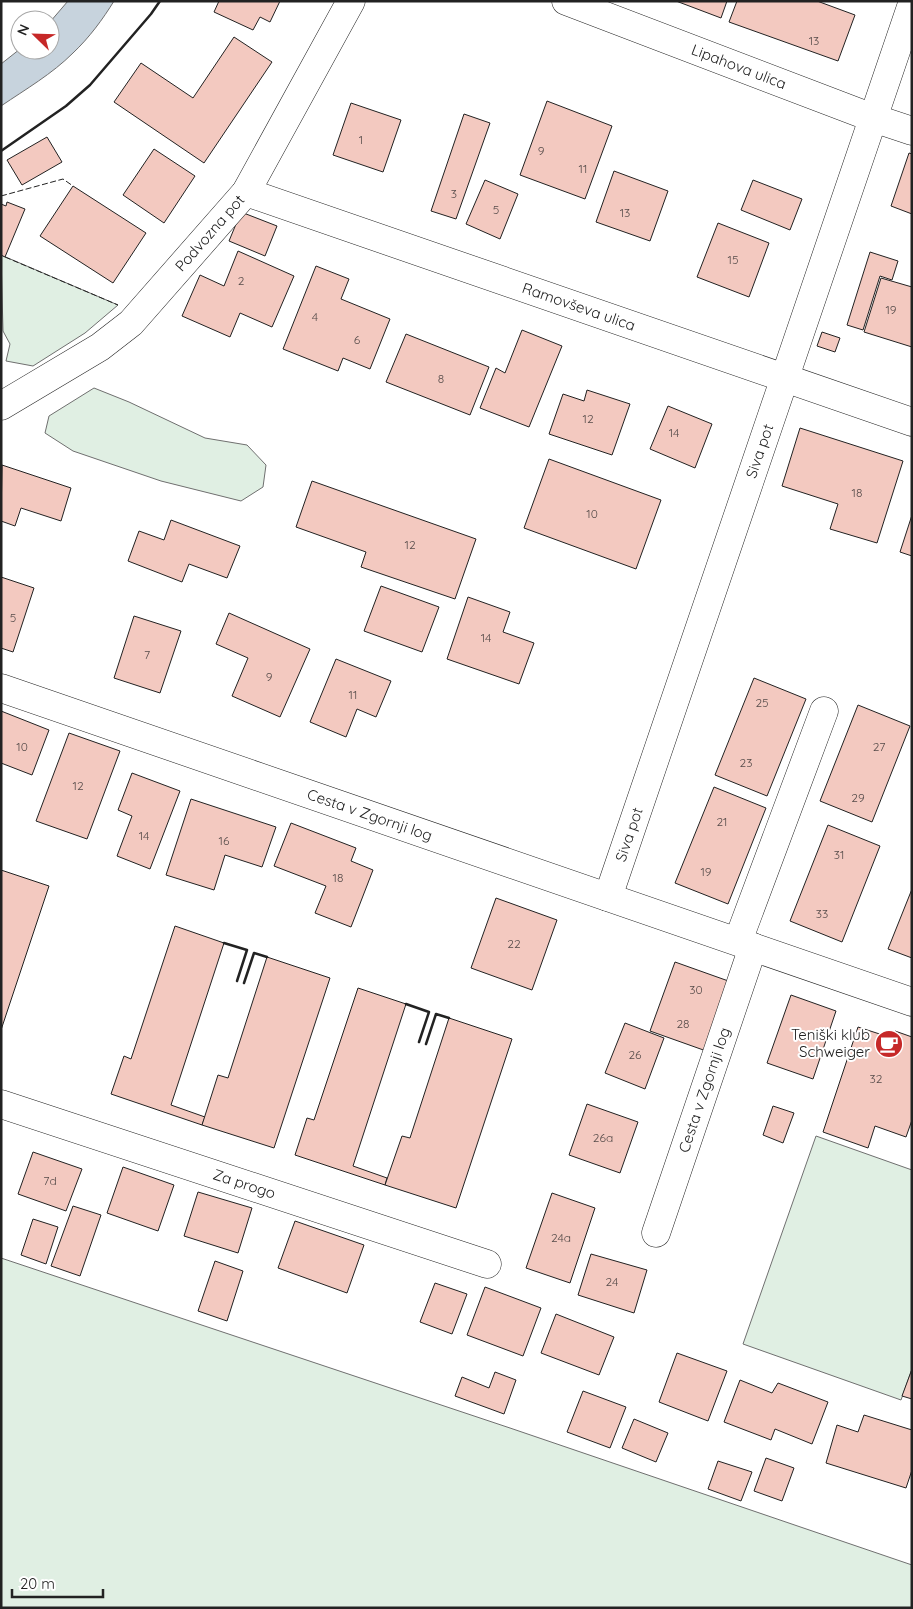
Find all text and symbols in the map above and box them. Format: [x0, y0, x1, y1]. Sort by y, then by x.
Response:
north arrow [10, 10, 60, 60]
text: N [13, 22, 33, 38]
house number: 13 [809, 33, 819, 48]
street label: Lipahova ulica [689, 40, 789, 93]
house number: 1 [359, 132, 363, 147]
house number: 9 [538, 143, 545, 158]
house number: 11 [579, 161, 587, 176]
house number: 3 [451, 186, 457, 201]
street label: Podvozna pot [171, 190, 248, 275]
house number: 5 [493, 202, 499, 217]
house number: 13 [620, 205, 630, 220]
house number: 15 [728, 252, 738, 267]
house number: 2 [238, 273, 245, 288]
street label: Ramovševa ulica [520, 278, 638, 335]
house number: 19 [885, 302, 897, 317]
house number: 4 [312, 309, 318, 324]
house number: 6 [354, 332, 361, 347]
house number: 8 [438, 371, 444, 386]
house number: 12 [582, 411, 594, 426]
street label: Siva pot [741, 421, 777, 481]
house number: 14 [669, 425, 679, 440]
house number: 18 [852, 485, 862, 500]
house number: 10 [586, 506, 598, 521]
house number: 12 [404, 537, 416, 552]
house number: 5 [10, 610, 16, 625]
house number: 14 [481, 630, 491, 645]
house number: 7 [144, 647, 150, 662]
house number: 9 [266, 669, 273, 684]
house number: 11 [349, 687, 357, 702]
house number: 25 [755, 695, 769, 710]
house number: 10 [16, 739, 28, 754]
house number: 27 [873, 739, 885, 754]
house number: 23 [740, 755, 752, 770]
house number: 12 [72, 778, 84, 793]
street label: Cesta v Zgornji log [305, 784, 435, 845]
house number: 29 [851, 790, 865, 805]
street label: Siva pot [611, 805, 647, 864]
house number: 21 [716, 814, 728, 829]
house number: 14 [139, 828, 149, 843]
house number: 16 [219, 833, 230, 848]
house number: 31 [834, 847, 844, 862]
house number: 19 [700, 864, 712, 879]
house number: 18 [333, 870, 343, 885]
house number: 33 [816, 906, 828, 921]
house number: 22 [507, 936, 521, 951]
house number: 30 [689, 982, 703, 997]
house number: 28 [676, 1016, 690, 1031]
street label: Cesta v Zgornji log [674, 1025, 734, 1155]
place label: Teniški klub Schweiger [791, 1025, 870, 1061]
cafe icon: Teniški klub Schweiger [874, 1029, 904, 1059]
house number: 26 [628, 1047, 642, 1062]
house number: 32 [870, 1071, 883, 1086]
house number: 26a [593, 1130, 613, 1145]
street label: Za progo [211, 1164, 278, 1203]
house number: 7d [43, 1173, 57, 1188]
house number: 24a [551, 1230, 571, 1245]
house number: 24 [606, 1274, 618, 1289]
scale bar [12, 1566, 104, 1598]
text: 20 m [20, 1574, 55, 1593]

